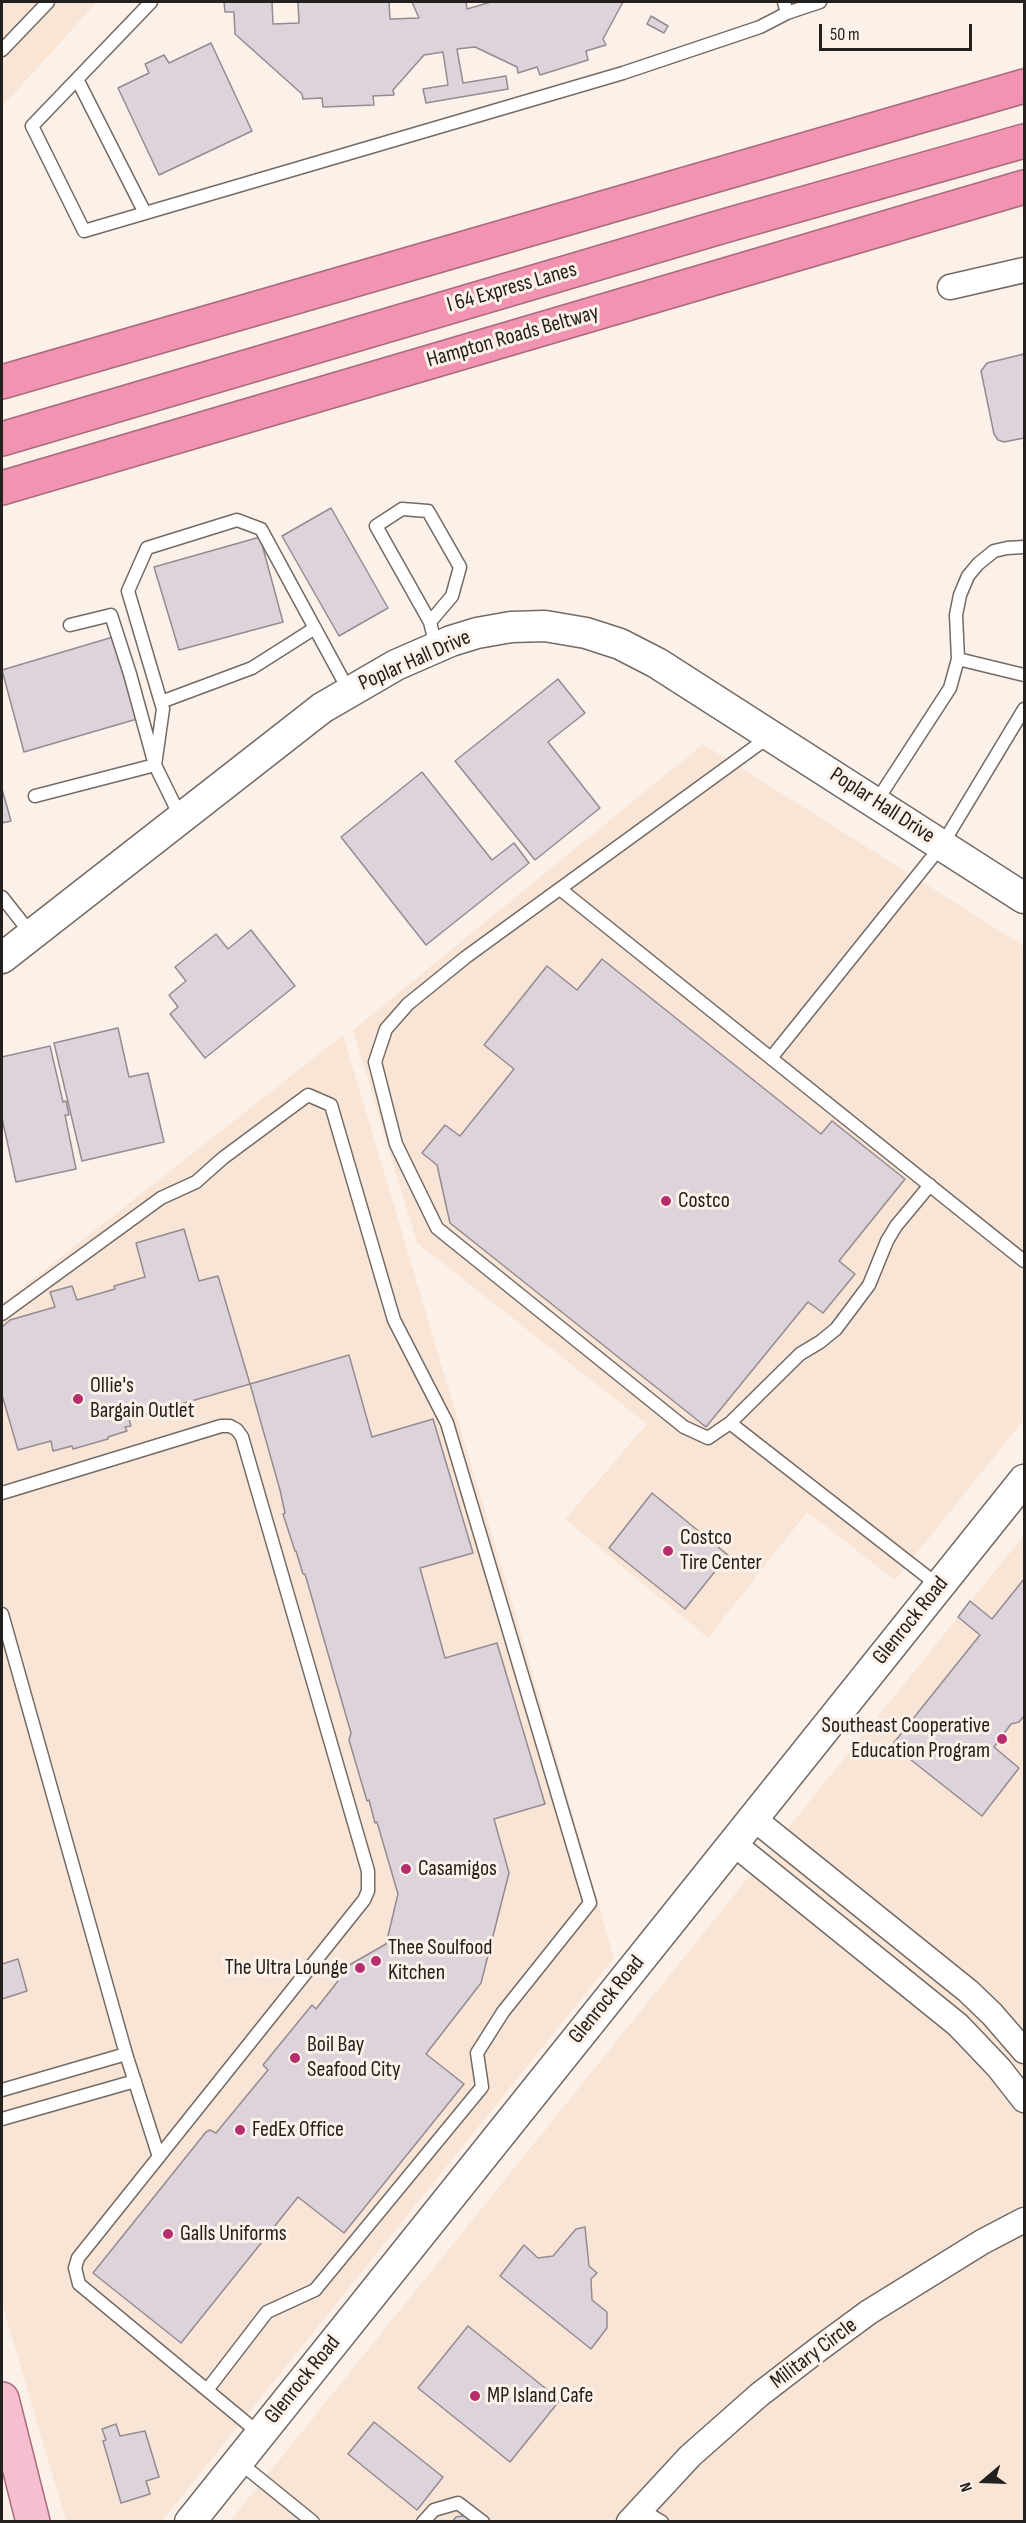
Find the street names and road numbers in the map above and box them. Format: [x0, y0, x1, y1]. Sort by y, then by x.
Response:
street label: I 64 Express Lanes [444, 257, 580, 319]
street label: Hampton Roads Beltway [424, 300, 602, 374]
street label: Poplar Hall Drive [355, 625, 475, 697]
street label: Poplar Hall Drive [825, 762, 939, 850]
street label: Glenrock Road [867, 1572, 955, 1670]
street label: Glenrock Road [563, 1951, 651, 2049]
street label: Military Circle [765, 2313, 863, 2395]
street label: Glenrock Road [259, 2331, 347, 2429]

